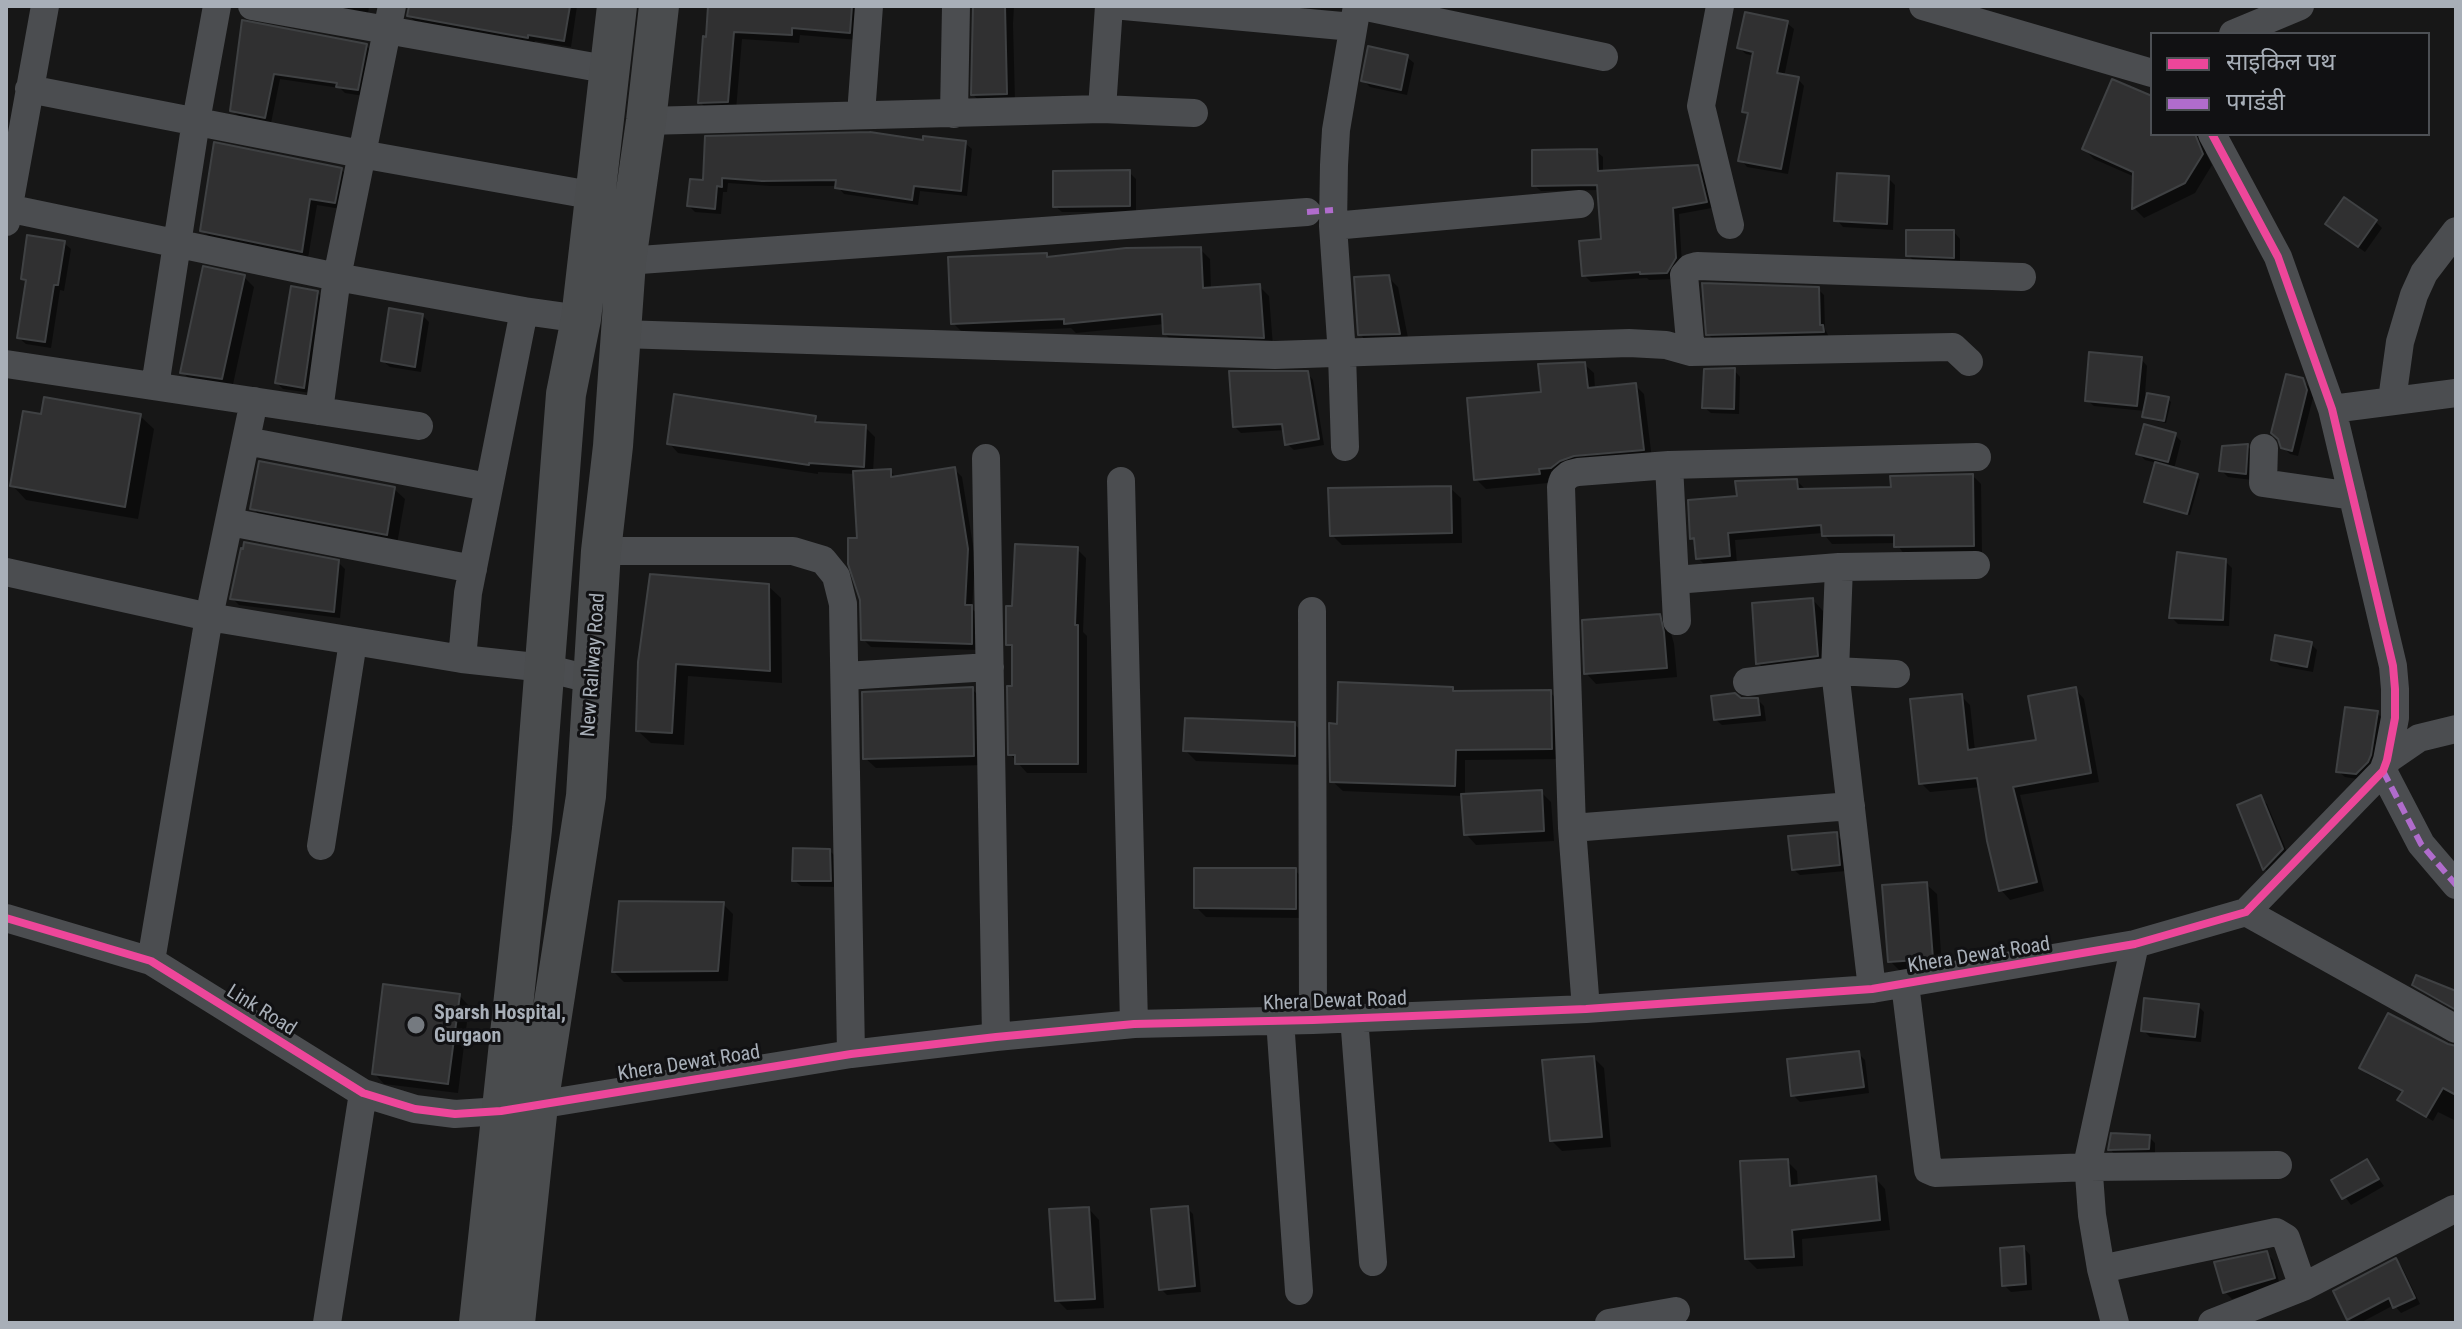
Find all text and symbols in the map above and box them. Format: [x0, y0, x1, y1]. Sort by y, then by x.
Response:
legend [2150, 32, 2430, 136]
text: साइकिल पथ [2226, 48, 2336, 76]
text: पगडंडी [2226, 88, 2285, 116]
street label: New Railway Road [577, 592, 611, 738]
street label: Khera Dewat Road [1906, 933, 2052, 979]
street label: Link Road [222, 980, 300, 1042]
street label: Khera Dewat Road [1263, 987, 1407, 1017]
place label: Sparsh Hospital, Gurgaon [434, 1002, 566, 1049]
marker: Sparsh Hospital, Gurgaon [405, 1014, 427, 1036]
street label: Khera Dewat Road [616, 1041, 762, 1087]

